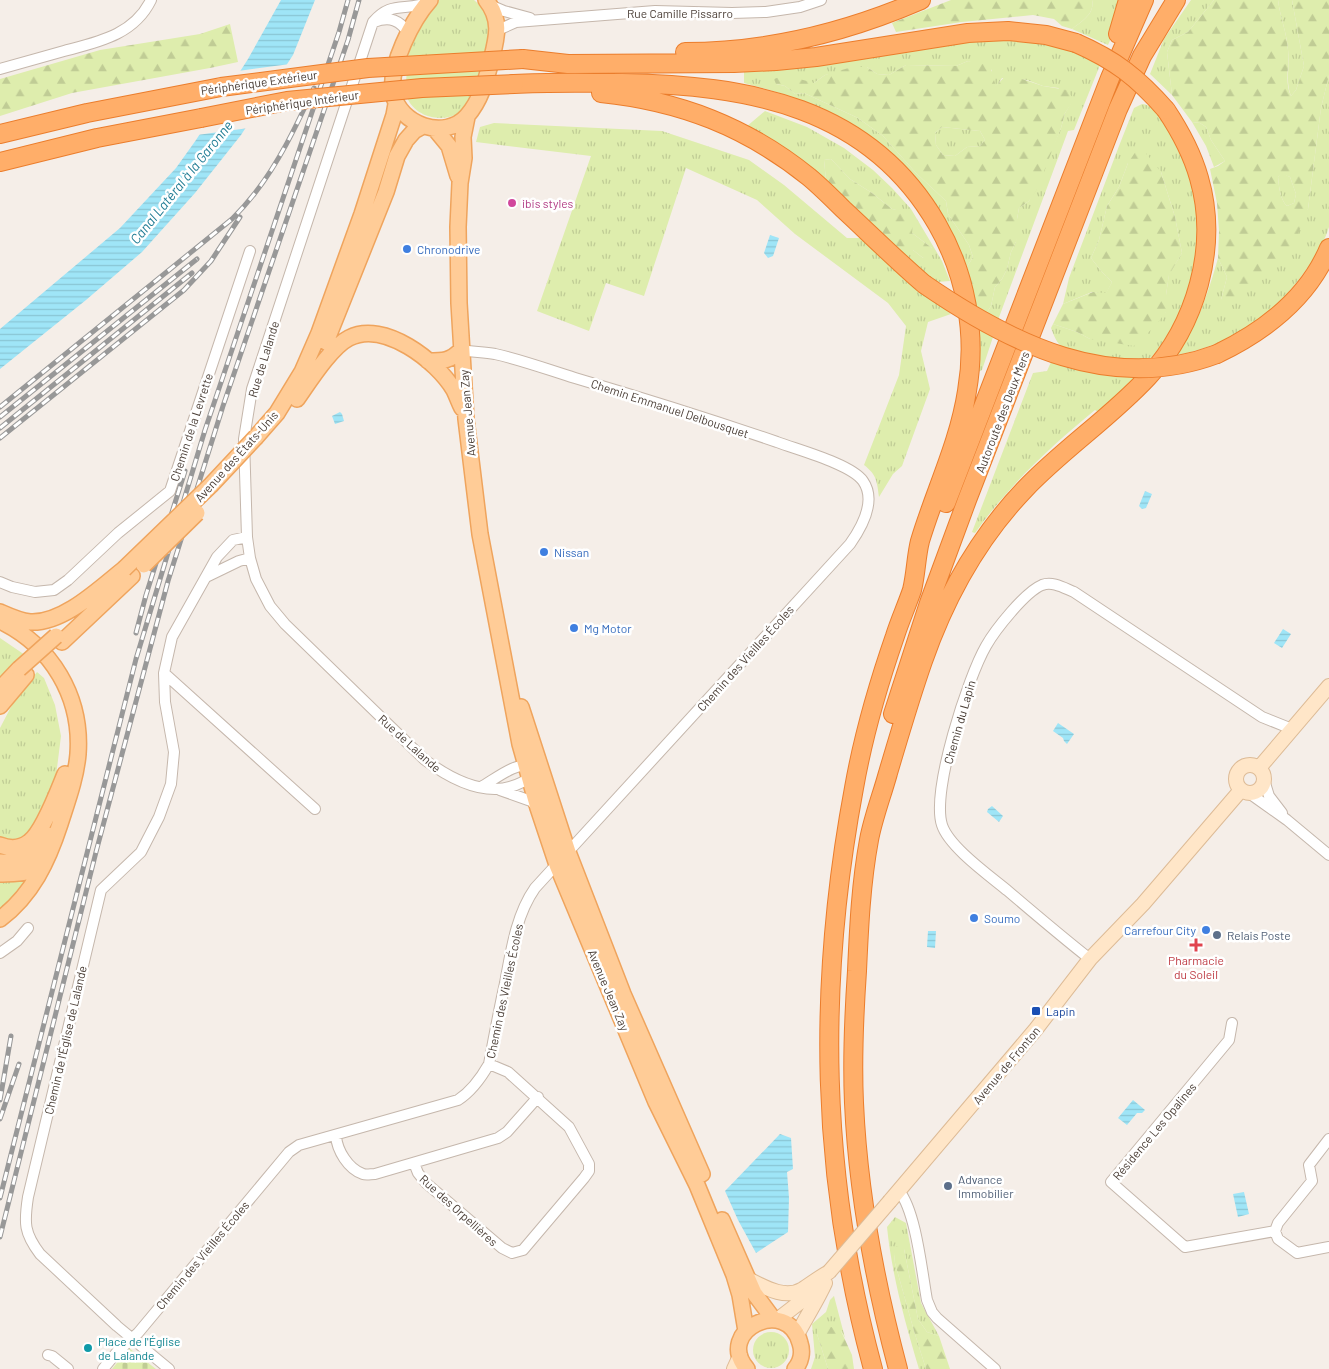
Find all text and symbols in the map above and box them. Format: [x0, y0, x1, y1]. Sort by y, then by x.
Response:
street label: Rue Camille Pissarro [627, 6, 733, 20]
street label: Périphérique Extérieur [200, 67, 319, 97]
street label: Périphérique Intérieur [244, 87, 360, 117]
water label: Canal Latéral à la Garonne [126, 117, 236, 247]
place label: ibis styles [522, 196, 574, 210]
marker: ibis styles [506, 197, 518, 209]
place label: Chronodrive [417, 242, 480, 256]
marker: Chronodrive [401, 243, 413, 255]
street label: Rue de Lalande [245, 319, 281, 399]
street label: Autoroute des Deux Mers [972, 349, 1032, 475]
street label: Avenue Jean Zay [456, 369, 478, 457]
street label: Chemin de la Levrette [167, 371, 215, 483]
street label: Chemin Emmanuel Delbousquet [589, 376, 751, 440]
street label: Avenue des États-Unis [192, 408, 281, 504]
place label: Nissan [554, 545, 589, 559]
marker: Nissan [538, 546, 550, 558]
street label: Chemin des Vieilles Écoles [694, 602, 796, 714]
place label: Mg Motor [584, 621, 632, 635]
marker: Mg Motor [568, 622, 580, 634]
street label: Chemin du Lapin [940, 679, 978, 765]
street label: Rue de Lalande [376, 711, 444, 775]
place label: Soumo [984, 911, 1020, 925]
marker: Soumo [968, 912, 980, 924]
street label: Chemin des Vieilles Écoles [483, 922, 525, 1060]
place label: Carrefour City [1124, 923, 1196, 937]
marker: Carrefour City [1200, 924, 1212, 936]
place label: Relais Poste [1227, 928, 1291, 942]
marker: Relais Poste [1211, 929, 1223, 941]
marker: Pharmacie du Soleil [1190, 939, 1202, 951]
street label: Avenue Jean Zay [586, 947, 633, 1033]
place label: Pharmacie du Soleil [1168, 953, 1224, 981]
street label: Chemin de l'Église de Lalande [41, 964, 89, 1116]
place label: Lapin [1046, 1004, 1075, 1018]
marker: Lapin [1030, 1005, 1042, 1017]
street label: Avenue de Fronton [969, 1023, 1043, 1107]
street label: Résidence Les Opalines [1109, 1079, 1199, 1182]
street label: Rue des Orpellières [417, 1171, 501, 1249]
place label: Advance Immobilier [958, 1172, 1014, 1200]
marker: Advance Immobilier [942, 1180, 954, 1192]
street label: Chemin des Vieilles Écoles [153, 1198, 252, 1312]
place label: Place de l'Église de Lalande [98, 1334, 180, 1362]
marker: Place de l'Église de Lalande [82, 1342, 94, 1354]

